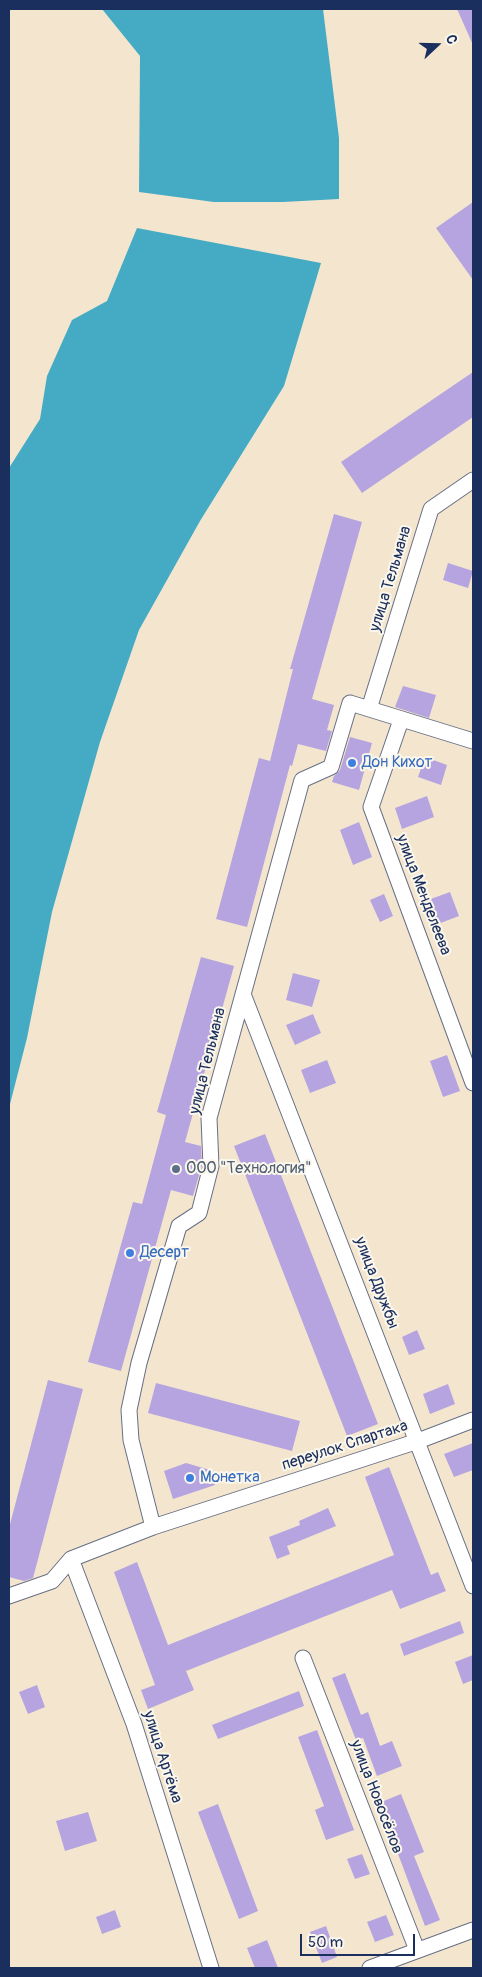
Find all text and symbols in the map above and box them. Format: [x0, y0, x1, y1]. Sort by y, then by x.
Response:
north arrow [412, 20, 462, 70]
text: С [442, 32, 461, 47]
street label: улица Тельмана [366, 524, 416, 634]
place label: Дон Кихот [362, 753, 433, 773]
marker: Дон Кихот [346, 757, 358, 769]
street label: улица Менделеева [391, 832, 455, 958]
street label: улица Тельмана [185, 1006, 231, 1116]
place label: ООО "Технология" [186, 1159, 311, 1179]
marker: ООО "Технология" [170, 1163, 182, 1175]
street label: улица Дружбы [350, 1234, 402, 1332]
place label: Десерт [140, 1243, 189, 1263]
marker: Десерт [124, 1247, 136, 1259]
street label: переулок Спартака [280, 1417, 410, 1475]
place label: Монетка [200, 1468, 260, 1488]
marker: Монетка [184, 1472, 196, 1484]
street label: улица Артёма [138, 1708, 186, 1806]
street label: улица Новосёлов [346, 1737, 406, 1857]
scale bar [302, 1924, 417, 1956]
text: 50 m [308, 1933, 343, 1952]

